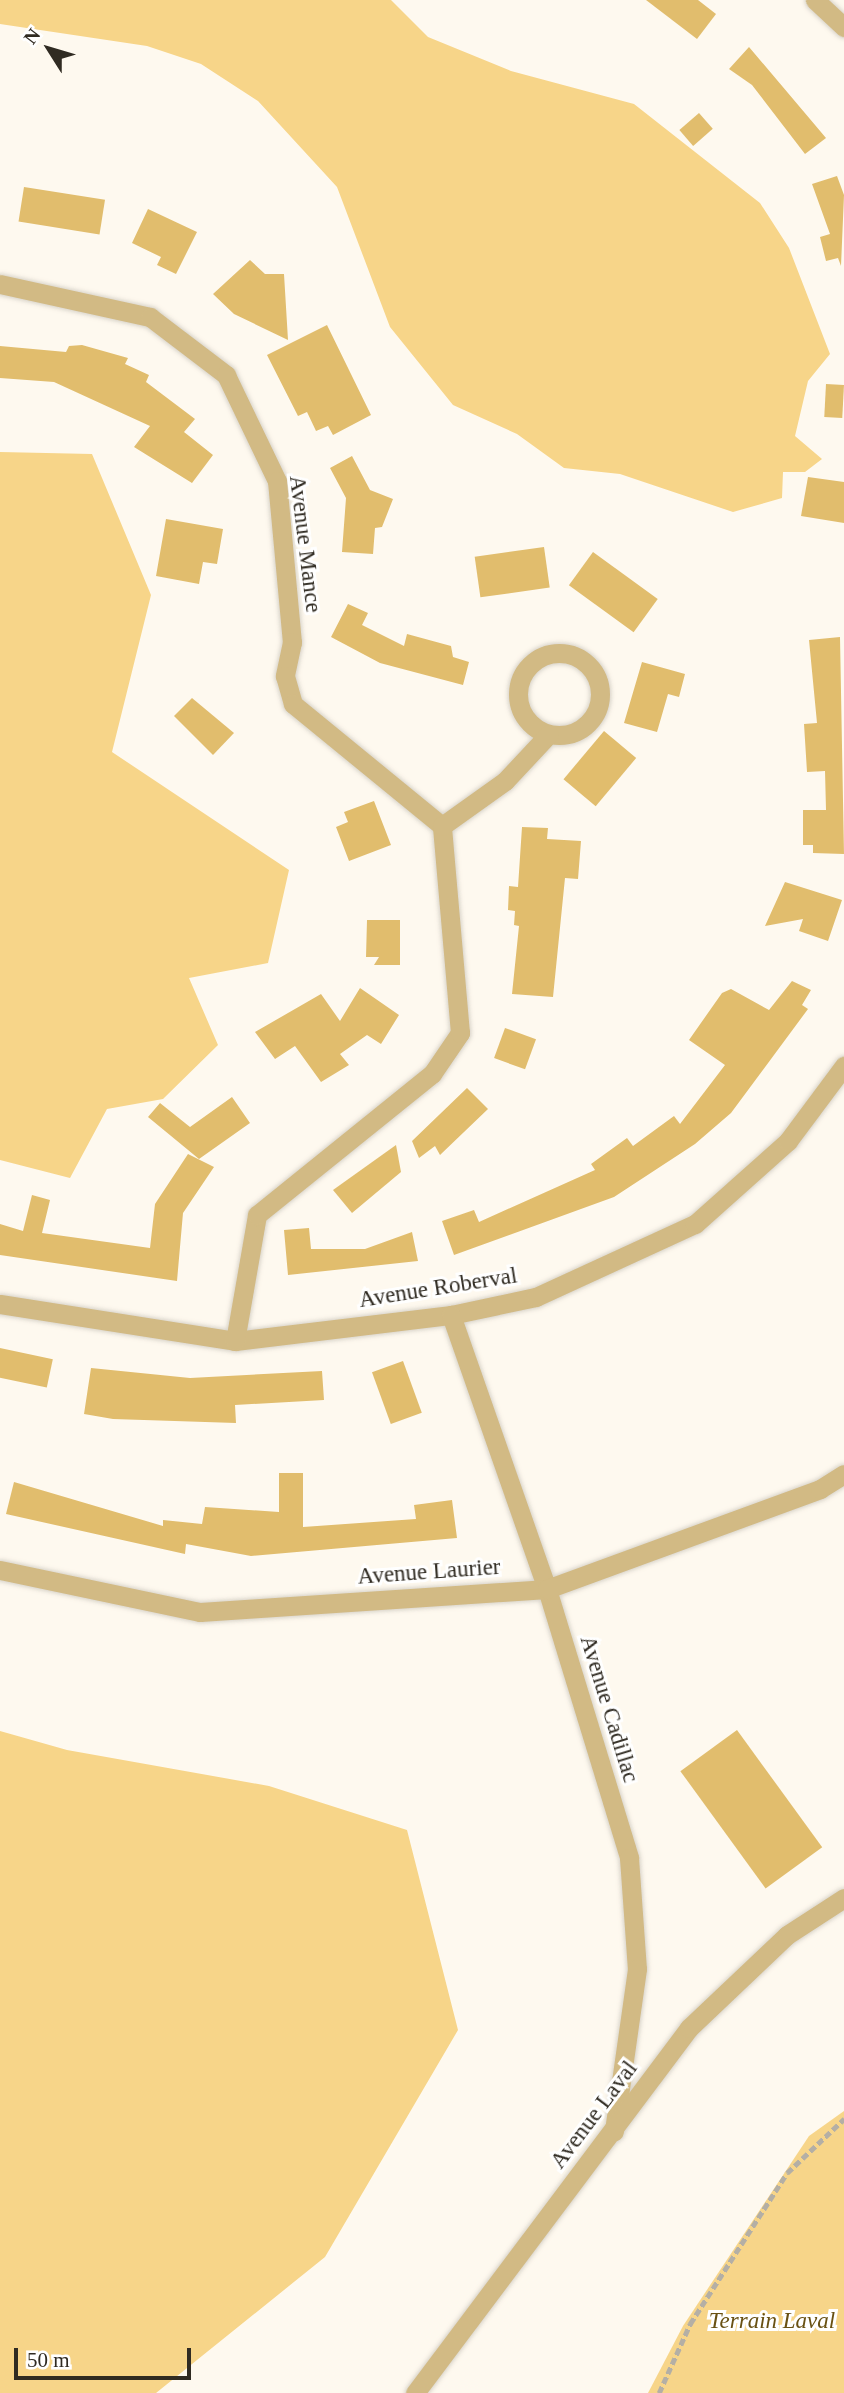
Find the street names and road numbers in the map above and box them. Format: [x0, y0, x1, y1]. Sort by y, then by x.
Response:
street label: Avenue Mance [283, 474, 327, 614]
street label: Avenue Roberval [357, 1262, 519, 1314]
street label: Avenue Laurier [357, 1553, 501, 1591]
street label: Avenue Cadillac [574, 1632, 644, 1786]
street label: Avenue Laval [544, 2056, 644, 2174]

